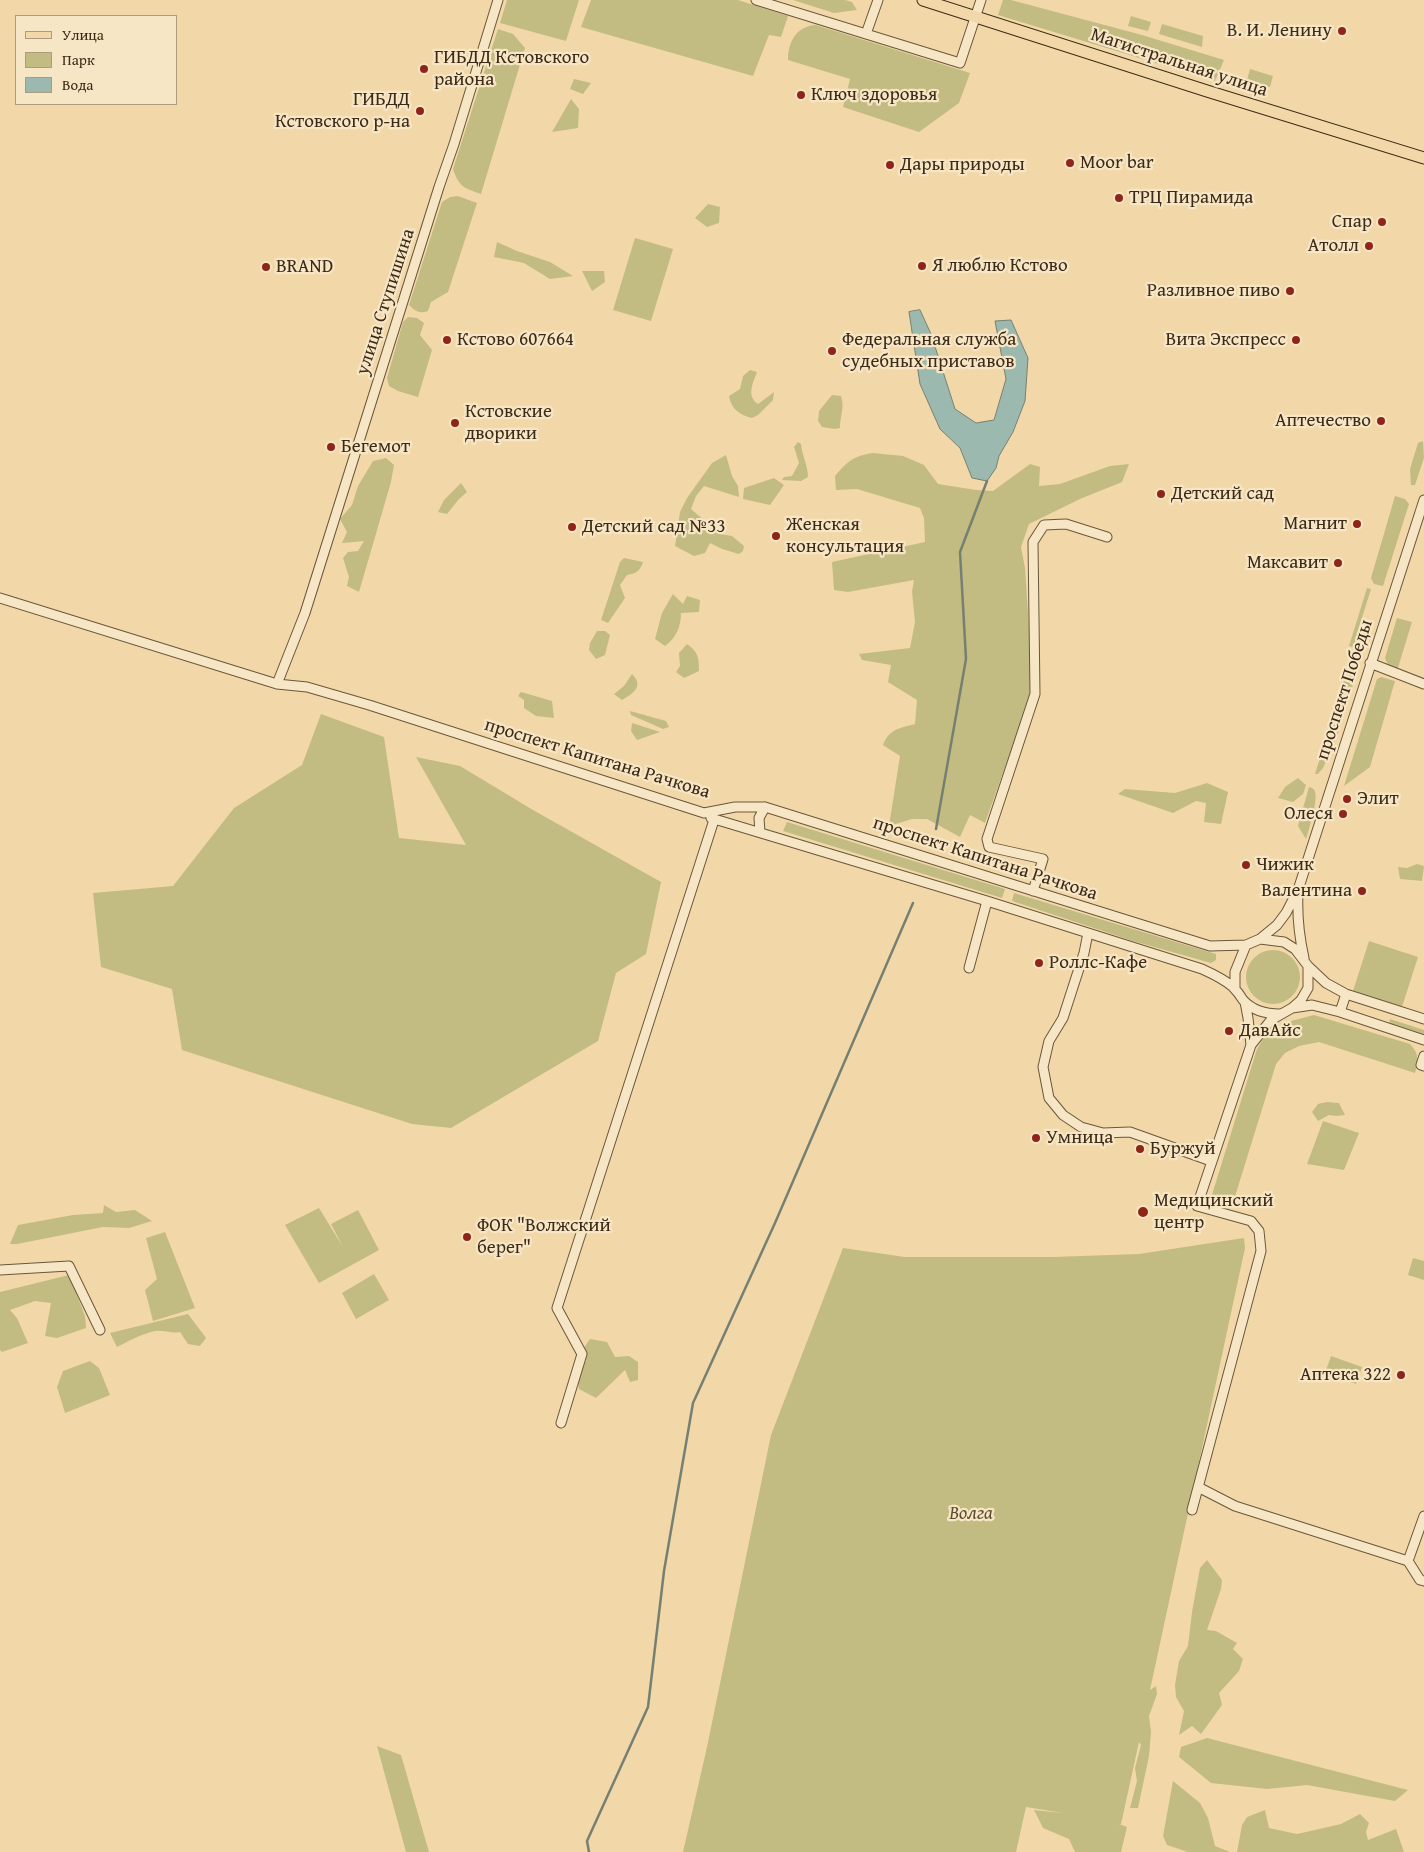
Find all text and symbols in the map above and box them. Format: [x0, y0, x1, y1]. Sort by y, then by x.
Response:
legend [15, 15, 178, 105]
place label: В. И. Ленину [1227, 20, 1332, 42]
text: Улица [62, 24, 104, 45]
street label: Магистральная улица [1088, 24, 1270, 102]
marker: В. И. Ленину [1336, 25, 1348, 37]
place label: ГИБДД Кстовского района [434, 47, 589, 91]
text: Парк [62, 49, 95, 70]
marker: ГИБДД Кстовского района [418, 63, 430, 75]
text: Вода [62, 74, 93, 95]
place label: Ключ здоровья [811, 84, 937, 106]
place label: ГИБДД Кстовского р-на [275, 89, 410, 133]
marker: Ключ здоровья [795, 89, 807, 101]
marker: ГИБДД Кстовского р-на [414, 105, 426, 117]
place label: Moor bar [1080, 152, 1154, 174]
place label: Дары природы [900, 154, 1025, 176]
marker: Moor bar [1064, 157, 1076, 169]
marker: Дары природы [884, 159, 896, 171]
place label: ТРЦ Пирамида [1129, 187, 1253, 209]
marker: ТРЦ Пирамида [1113, 192, 1125, 204]
place label: Спар [1332, 211, 1372, 233]
marker: Спар [1376, 216, 1388, 228]
street label: улица Ступишина [352, 226, 420, 378]
place label: Атолл [1308, 235, 1359, 257]
marker: Атолл [1363, 240, 1375, 252]
place label: Я люблю Кстово [932, 255, 1068, 277]
place label: BRAND [276, 256, 333, 278]
marker: Я люблю Кстово [916, 260, 928, 272]
marker: BRAND [260, 261, 272, 273]
place label: Разливное пиво [1147, 280, 1280, 302]
marker: Разливное пиво [1284, 285, 1296, 297]
place label: Кстово 607664 [457, 329, 574, 351]
place label: Федеральная служба судебных приставов [842, 329, 1016, 373]
place label: Вита Экспресс [1166, 329, 1286, 351]
marker: Кстово 607664 [441, 334, 453, 346]
marker: Вита Экспресс [1290, 334, 1302, 346]
marker: Федеральная служба судебных приставов [826, 345, 838, 357]
place label: Кстовские дворики [465, 401, 552, 445]
place label: Аптечество [1275, 410, 1371, 432]
marker: Аптечество [1375, 415, 1387, 427]
marker: Кстовские дворики [449, 417, 461, 429]
place label: Бегемот [341, 436, 410, 458]
marker: Бегемот [325, 441, 337, 453]
place label: Детский сад [1171, 483, 1274, 505]
marker: Детский сад [1155, 488, 1167, 500]
place label: Магнит [1284, 513, 1347, 535]
place label: Женская консультация [786, 514, 904, 558]
place label: Детский сад №33 [582, 516, 726, 538]
marker: Магнит [1351, 518, 1363, 530]
marker: Детский сад №33 [566, 521, 578, 533]
marker: Женская консультация [770, 530, 782, 542]
place label: Максавит [1247, 552, 1328, 574]
marker: Максавит [1332, 557, 1344, 569]
street label: проспект Победы [1312, 617, 1378, 763]
street label: проспект Капитана Рачкова [481, 714, 713, 804]
place label: Элит [1357, 788, 1399, 810]
marker: Элит [1341, 793, 1353, 805]
place label: Олеся [1284, 803, 1333, 825]
marker: Олеся [1337, 808, 1349, 820]
street label: проспект Капитана Рачкова [870, 812, 1100, 906]
place label: Чижик [1256, 854, 1314, 876]
marker: Чижик [1240, 859, 1252, 871]
place label: Валентина [1261, 880, 1352, 902]
marker: Валентина [1356, 885, 1368, 897]
place label: Роллс-Кафе [1049, 952, 1147, 974]
marker: Роллс-Кафе [1033, 957, 1045, 969]
place label: ДавАйс [1239, 1020, 1301, 1042]
marker: ДавАйс [1223, 1025, 1235, 1037]
place label: Умница [1046, 1127, 1113, 1149]
marker: Умница [1030, 1132, 1042, 1144]
place label: Буржуй [1150, 1138, 1216, 1160]
marker: Буржуй [1134, 1143, 1146, 1155]
place label: Медицинский центр [1154, 1190, 1274, 1234]
marker: Медицинский центр [1136, 1205, 1150, 1219]
place label: ФОК "Волжский берег" [477, 1215, 611, 1259]
marker: ФОК "Волжский берег" [461, 1231, 473, 1243]
place label: Аптека 322 [1300, 1364, 1391, 1386]
marker: Аптека 322 [1395, 1369, 1407, 1381]
park label: Волга [949, 1503, 993, 1525]

